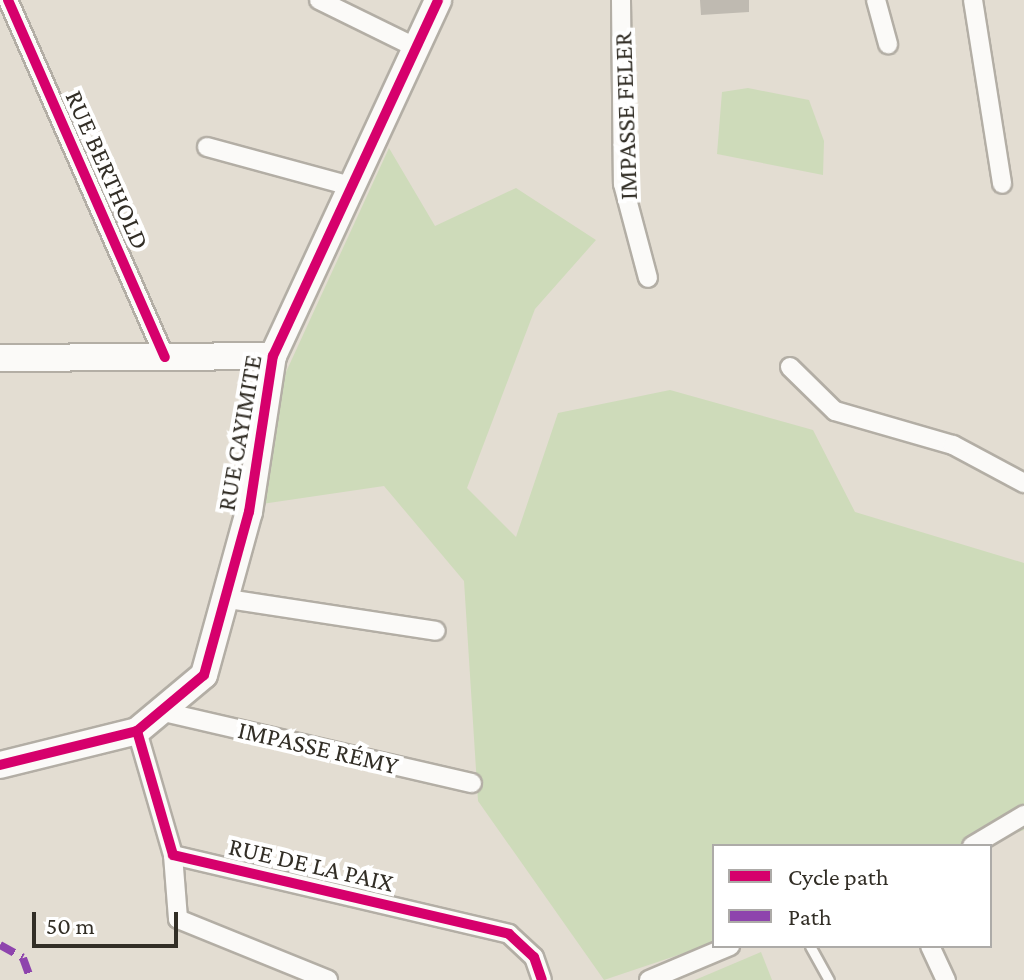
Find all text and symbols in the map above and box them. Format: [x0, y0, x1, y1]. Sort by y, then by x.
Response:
street label: IMPASSE FELER [607, 31, 645, 201]
street label: RUE BERTHOLD [58, 86, 156, 254]
street label: RUE CAYIMITE [211, 352, 269, 514]
street label: IMPASSE RÉMY [235, 714, 401, 782]
street label: RUE DE LA PAIX [225, 831, 397, 899]
legend [712, 844, 992, 948]
text: Cycle path [788, 863, 889, 890]
scale bar [36, 896, 182, 946]
text: Path [788, 903, 832, 930]
text: 50 m [46, 912, 95, 939]

